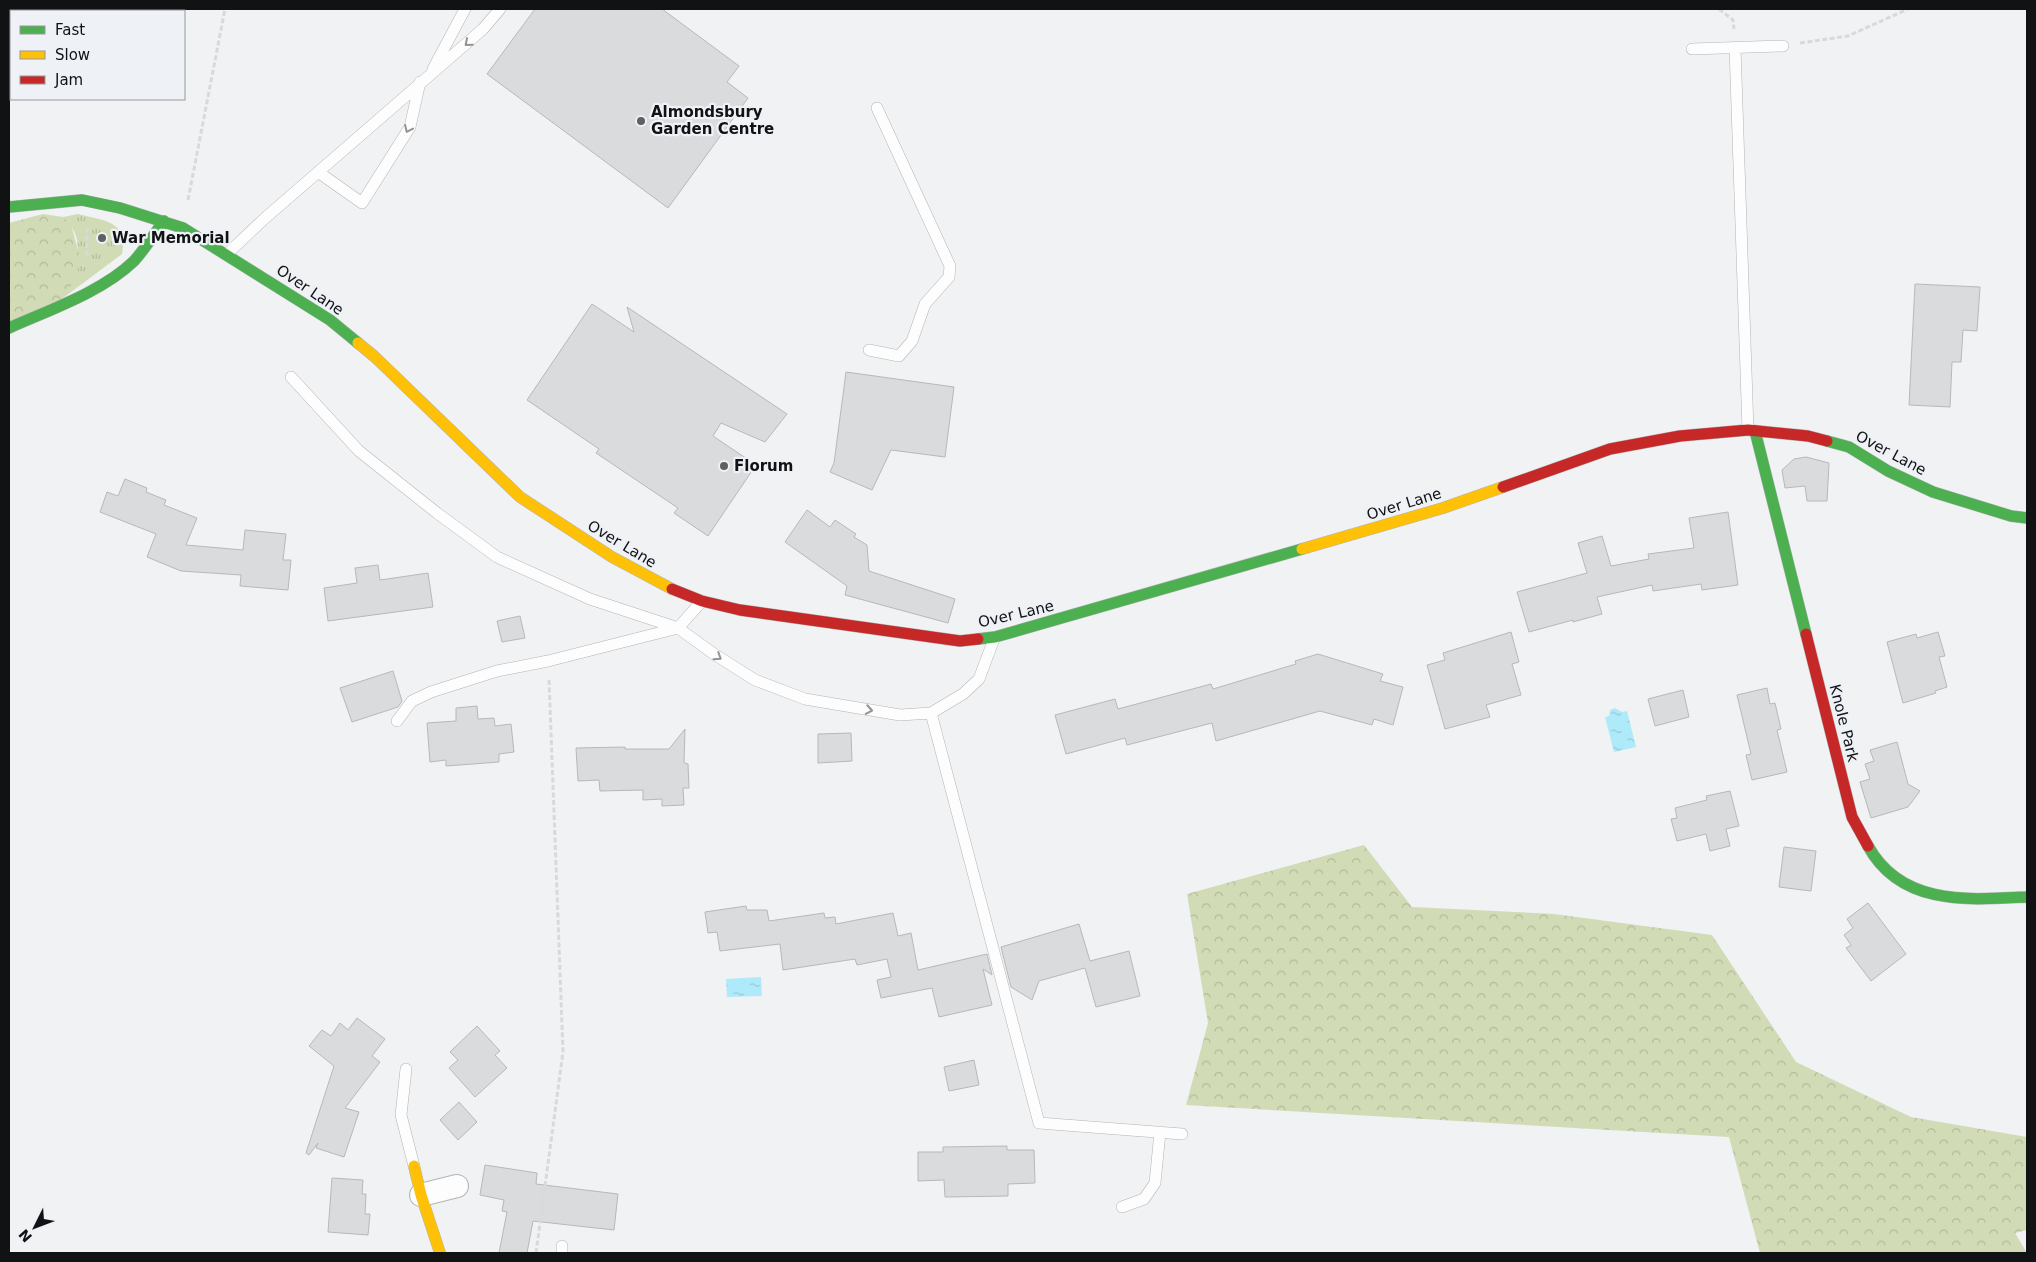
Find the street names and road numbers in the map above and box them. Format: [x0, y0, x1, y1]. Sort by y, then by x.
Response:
street label: Over Lane [273, 261, 347, 319]
street label: Over Lane [1853, 427, 1929, 479]
street label: Over Lane [1364, 484, 1444, 524]
street label: Over Lane [584, 516, 660, 572]
street label: Over Lane [976, 597, 1056, 631]
street label: Knole Park [1826, 682, 1862, 764]

